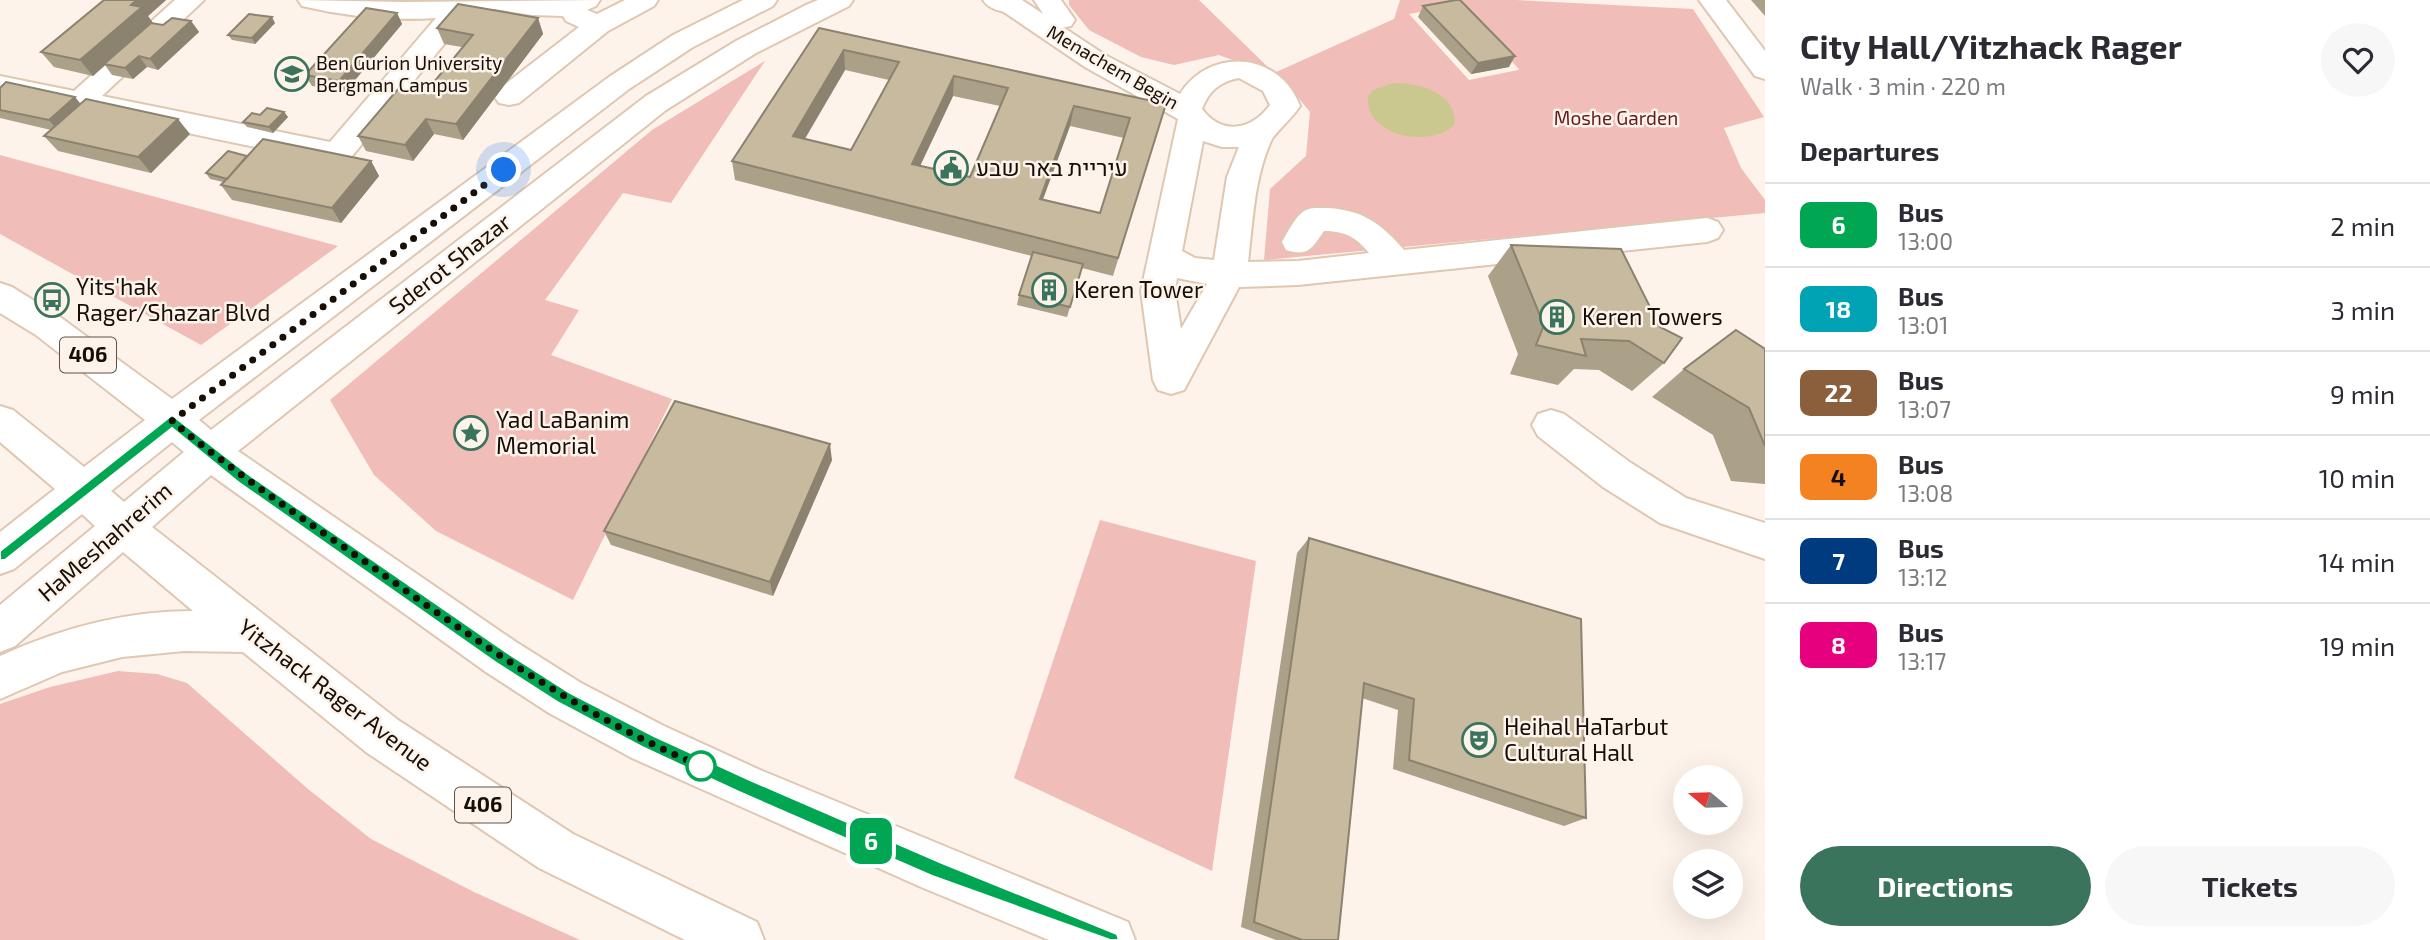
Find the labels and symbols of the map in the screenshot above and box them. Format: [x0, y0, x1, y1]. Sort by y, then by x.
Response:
street label: Menachem Begin [1043, 20, 1183, 114]
place label: Ben Gurion University Bergman Campus [316, 51, 502, 96]
school or university icon: Ben Gurion University Bergman Campus [273, 55, 311, 93]
park label: Moshe Garden [1554, 106, 1678, 129]
public building icon: עיריית באר שבע [932, 149, 970, 187]
your location [486, 152, 521, 187]
place label: עיריית באר שבע [976, 153, 1128, 181]
street label: Sderot Shazar [383, 207, 516, 319]
building icon: Keren Tower [1030, 271, 1068, 309]
place label: Yits'hak Rager/Shazar Blvd [76, 272, 271, 326]
place label: Keren Tower [1074, 275, 1203, 303]
bus stop icon: Yits'hak Rager/Shazar Blvd [33, 281, 71, 319]
building icon: Keren Towers [1538, 298, 1576, 336]
place label: Keren Towers [1582, 302, 1723, 330]
road number: 406 [60, 338, 116, 372]
place label: Yad LaBanim Memorial [496, 405, 629, 459]
place icon: Yad LaBanim Memorial [452, 414, 490, 452]
street label: HaMeshahrerim [32, 476, 177, 607]
street label: Yitzhack Rager Avenue [233, 612, 438, 776]
place label: Heihal HaTarbut Cultural Hall [1504, 712, 1668, 766]
theatre icon: Heihal HaTarbut Cultural Hall [1460, 721, 1498, 759]
unlabelled marker [686, 751, 716, 781]
north arrow [1673, 765, 1743, 835]
road number: 406 [455, 788, 511, 822]
line badge: 6 [848, 818, 894, 864]

